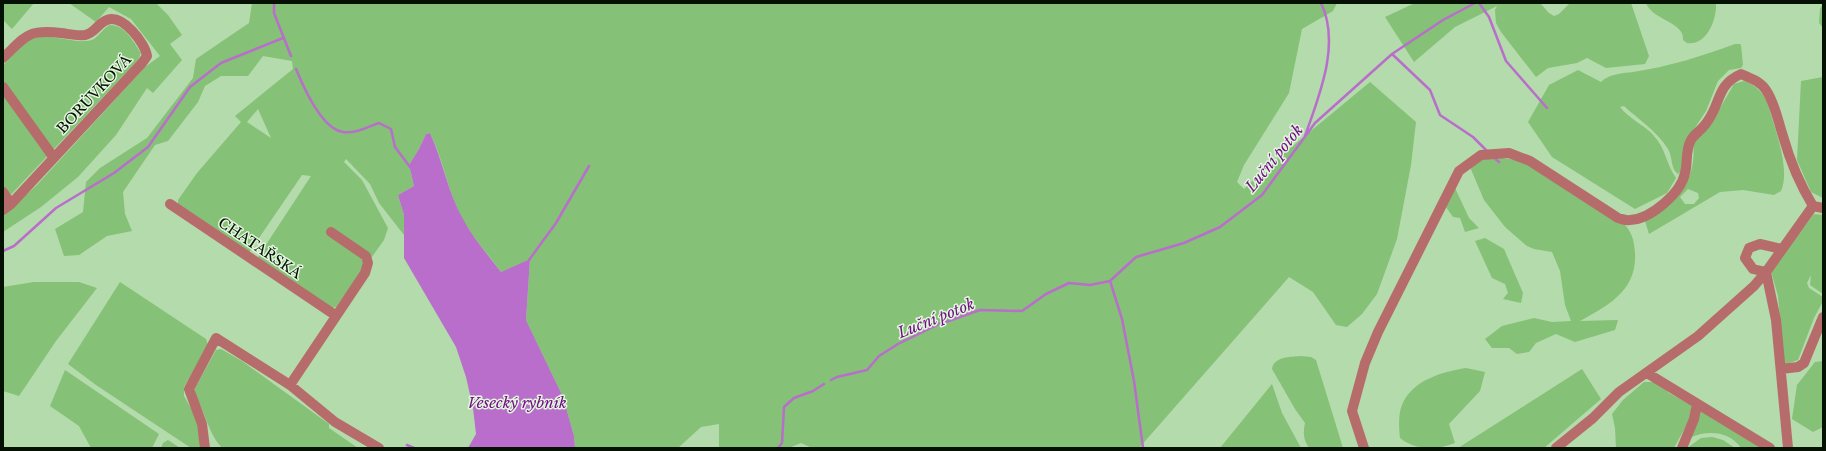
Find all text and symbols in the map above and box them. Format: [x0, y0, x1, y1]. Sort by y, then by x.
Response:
street label: BORŮVKOVÁ [52, 50, 135, 137]
water label: Luční potok [1241, 121, 1307, 196]
street label: CHATAŘSKÁ [215, 213, 305, 283]
water label: Luční potok [894, 294, 977, 342]
water label: Vesecký rybník [467, 393, 567, 412]

